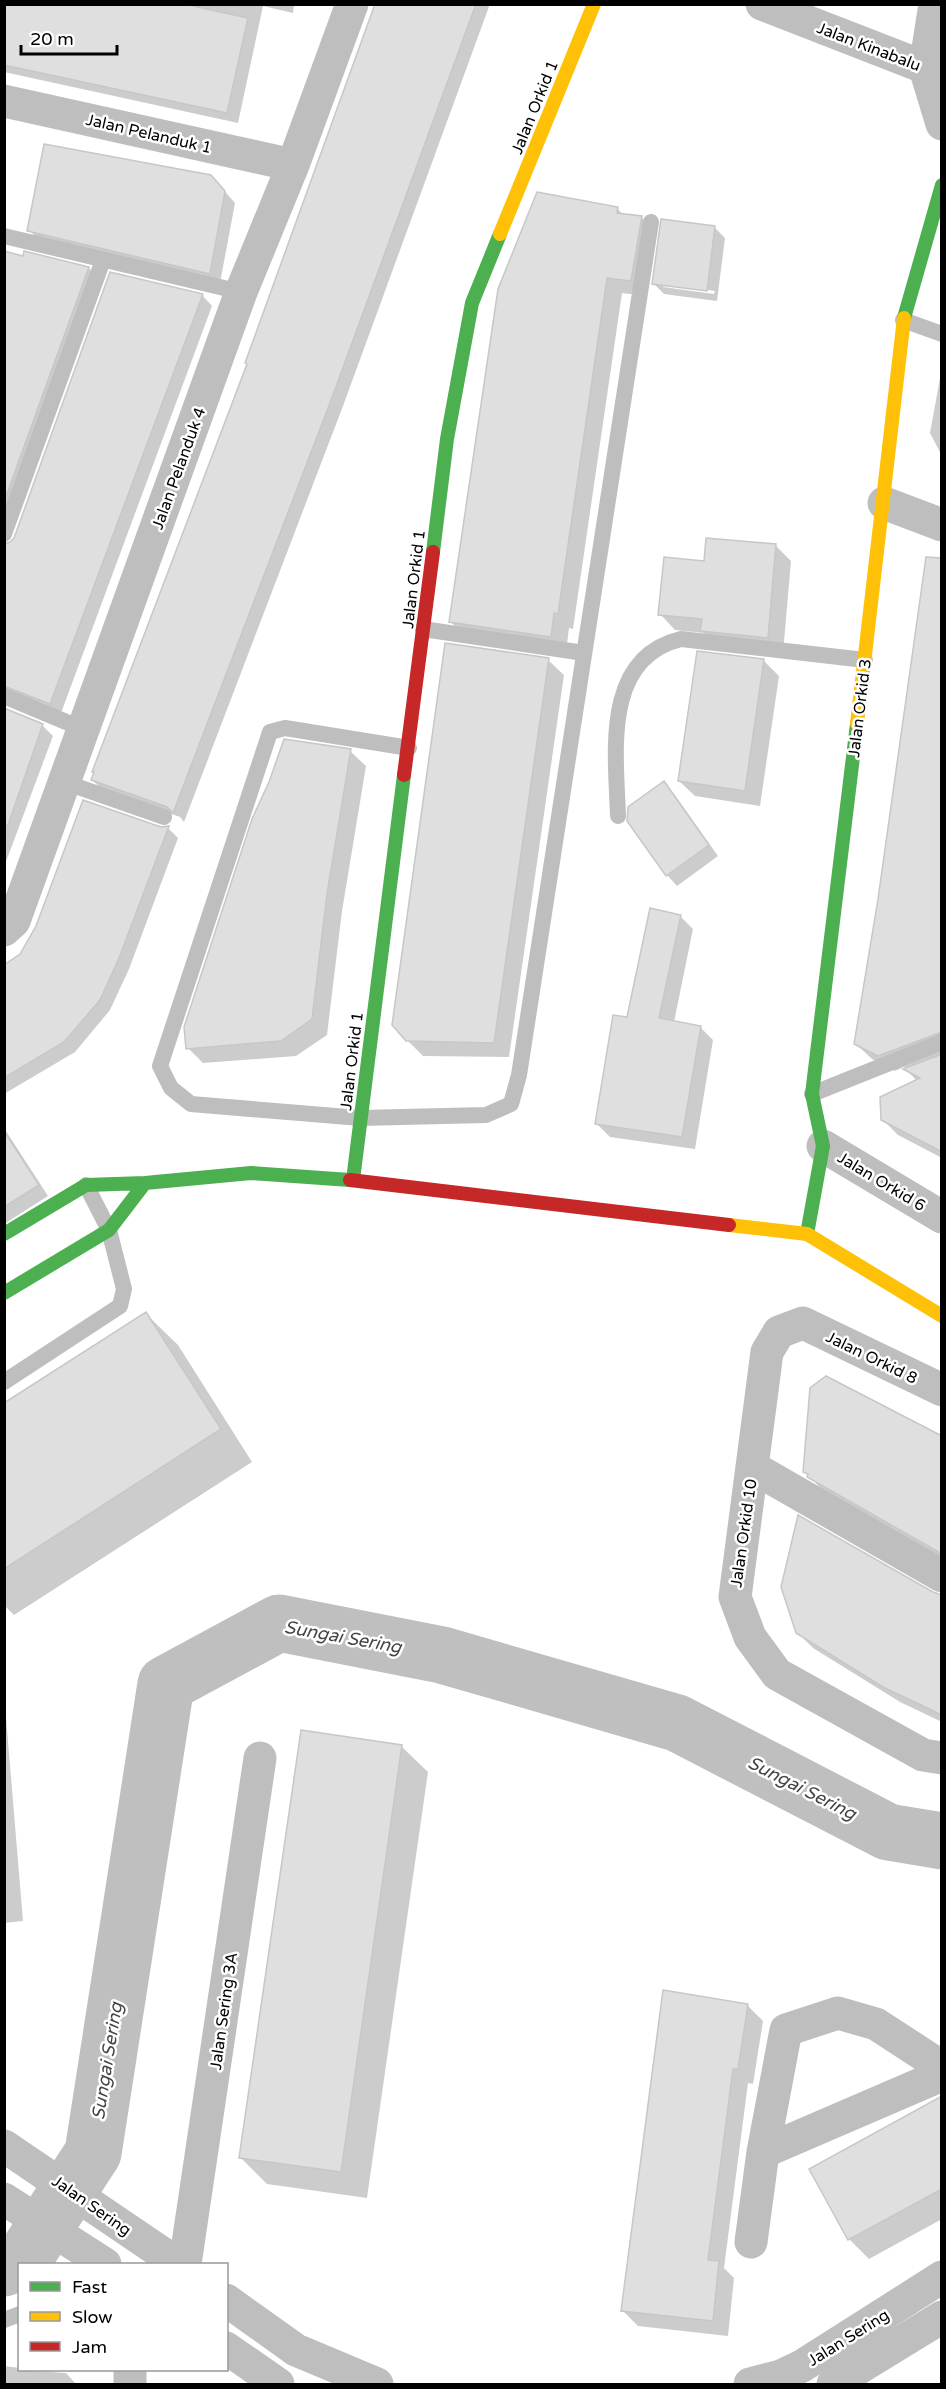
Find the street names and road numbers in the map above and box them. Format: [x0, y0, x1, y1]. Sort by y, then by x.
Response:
street label: Jalan Kinabalu [814, 18, 923, 76]
street label: Jalan Orkid 1 [507, 58, 563, 157]
street label: Jalan Pelanduk 1 [84, 110, 214, 158]
street label: Jalan Pelanduk 4 [148, 405, 210, 532]
street label: Jalan Orkid 1 [398, 529, 430, 630]
street label: Jalan Orkid 3 [844, 658, 876, 759]
street label: Jalan Orkid 1 [336, 1011, 368, 1112]
street label: Jalan Orkid 6 [834, 1148, 929, 1216]
street label: Jalan Orkid 8 [823, 1327, 921, 1389]
street label: Jalan Orkid 10 [726, 1478, 762, 1589]
street label: Jalan Sering 3A [206, 1951, 242, 2071]
street label: Jalan Sering [48, 2171, 135, 2240]
street label: Jalan Sering [804, 2305, 893, 2371]

